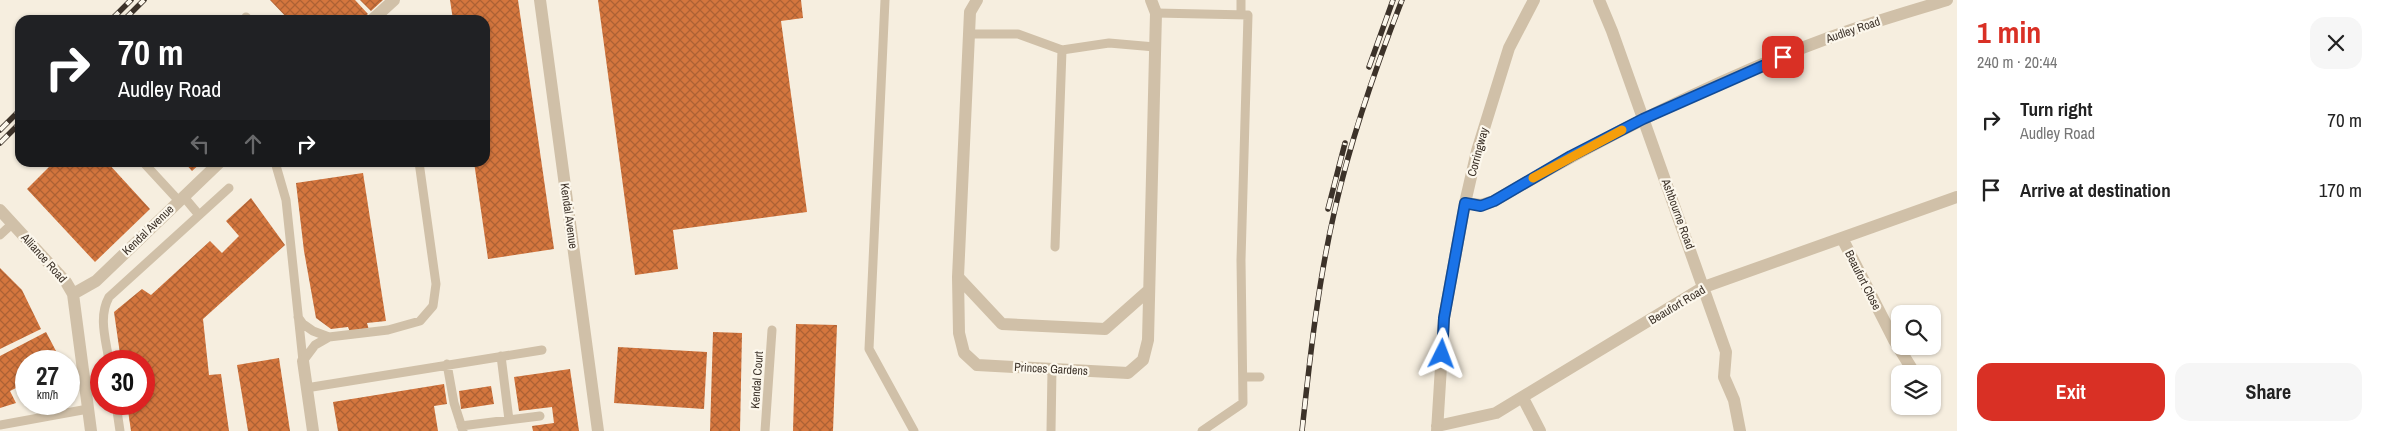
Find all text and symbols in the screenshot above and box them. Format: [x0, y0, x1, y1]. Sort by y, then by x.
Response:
text: 1 min [1977, 12, 2041, 52]
street label: Audley Road [1823, 13, 1882, 47]
button: close [2310, 17, 2362, 69]
text: 70 m [118, 29, 183, 76]
icon: right [35, 35, 100, 100]
pin [1762, 36, 1804, 78]
icon: arrive [1769, 43, 1797, 71]
text: 240 m · 20:44 [1977, 51, 2057, 73]
text: Audley Road [118, 74, 221, 104]
text: Turn right [2020, 96, 2092, 122]
icon: right [1977, 106, 2005, 134]
text: 70 m [2327, 107, 2362, 133]
text: Audley Road [2020, 122, 2095, 144]
street label: Corringway [1464, 126, 1492, 178]
icon: left [186, 130, 214, 158]
icon: ahead [239, 130, 267, 158]
icon: right [292, 130, 320, 158]
street label: Ashbourne Road [1658, 176, 1698, 251]
icon: arrive [1977, 176, 2005, 204]
text: Arrive at destination [2020, 177, 2171, 203]
text: 170 m [2319, 177, 2362, 203]
street label: Kendal Avenue [556, 182, 582, 250]
street label: Kendal Avenue [119, 201, 177, 259]
street label: Alliance Road [17, 229, 70, 286]
street label: Beaufort Close [1841, 247, 1885, 313]
street label: Beaufort Road [1646, 282, 1708, 328]
map controls [1891, 305, 1941, 415]
button: search [1891, 305, 1941, 355]
position arrow [1415, 327, 1467, 379]
speed limit sign: 30 [90, 350, 155, 415]
street label: Kendal Court [747, 351, 767, 409]
text: 27 [36, 359, 59, 393]
street label: Princes Gardens [1014, 359, 1088, 379]
button: Exit [1977, 363, 2165, 421]
button: Share [2175, 363, 2362, 421]
button: layers [1891, 365, 1941, 415]
text: km/h [37, 387, 58, 403]

